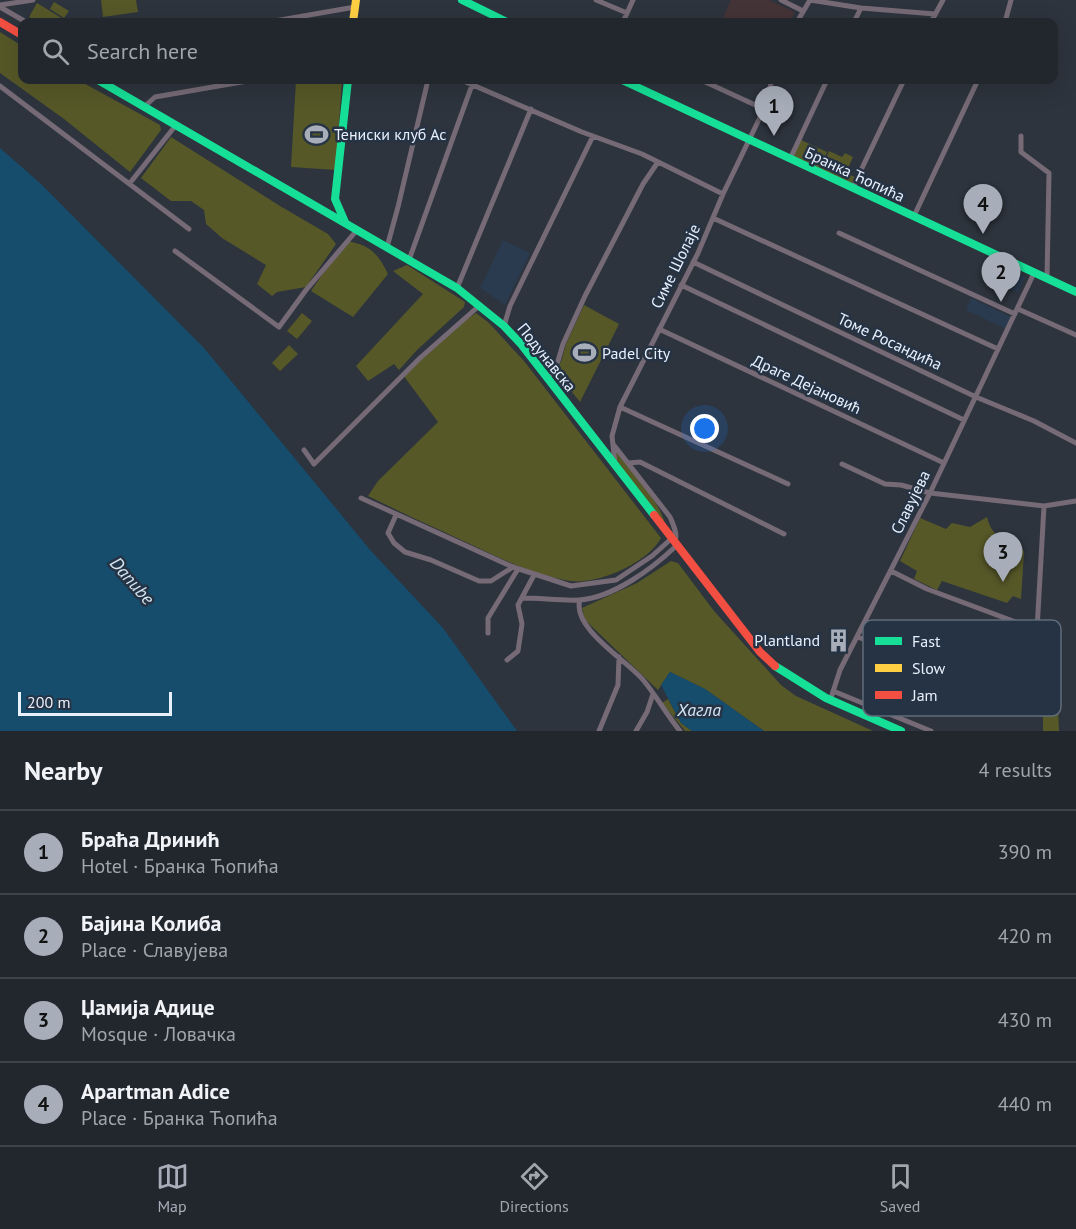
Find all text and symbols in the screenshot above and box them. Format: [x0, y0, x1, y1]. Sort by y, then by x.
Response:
search box [18, 18, 1058, 84]
icon: search [39, 35, 72, 68]
text: Search here [87, 37, 198, 65]
pin: 1 [754, 86, 794, 136]
sports icon: Тениски клуб Ас [303, 121, 329, 147]
place label: Тениски клуб Ас [334, 124, 447, 144]
street label: Бранка Ћопића [802, 142, 908, 206]
pin: 4 [964, 184, 1002, 234]
street label: Симе Шолаје [646, 220, 704, 312]
pin: 2 [982, 252, 1020, 302]
street label: Томе Росандића [835, 308, 945, 374]
street label: Подунавска [513, 319, 581, 395]
sports icon: Padel City [571, 340, 597, 366]
place label: Padel City [602, 343, 671, 363]
street label: Драге Дејановић [749, 350, 865, 418]
your location [690, 414, 719, 443]
street label: Славујева [886, 467, 934, 537]
pin: 3 [984, 532, 1022, 582]
water label: Danube [105, 552, 160, 610]
legend [863, 620, 1061, 716]
building icon: Plantland [825, 627, 851, 653]
place label: Plantland [754, 630, 820, 650]
text: Fast [912, 631, 941, 651]
text: Slow [912, 658, 946, 678]
text: Jam [911, 685, 938, 705]
scale bar [18, 689, 172, 716]
text: 200 m [27, 692, 70, 712]
water label: Хагла [676, 698, 721, 721]
text: Nearby [24, 754, 102, 787]
text: 4 results [979, 757, 1052, 783]
text: Браћа Дринић [81, 825, 220, 853]
text: 1 [38, 839, 49, 865]
text: 390 m [998, 839, 1052, 865]
text: Hotel · Бранка Ћопића [81, 853, 279, 879]
text: Бајина Колиба [81, 909, 221, 937]
text: 2 [38, 923, 49, 949]
text: 420 m [998, 923, 1052, 949]
text: Place · Славујева [81, 937, 228, 963]
text: Џамија Адице [81, 993, 215, 1021]
text: 3 [38, 1007, 49, 1033]
text: 430 m [998, 1007, 1052, 1033]
text: Mosque · Ловачка [81, 1021, 236, 1047]
text: Apartman Adice [81, 1077, 230, 1105]
text: 4 [38, 1091, 49, 1117]
text: 440 m [998, 1091, 1052, 1117]
text: Place · Бранка Ћопића [81, 1105, 278, 1131]
tab: Map [156, 1160, 189, 1216]
tab: Directions [500, 1160, 569, 1216]
tab: Saved [880, 1160, 920, 1216]

